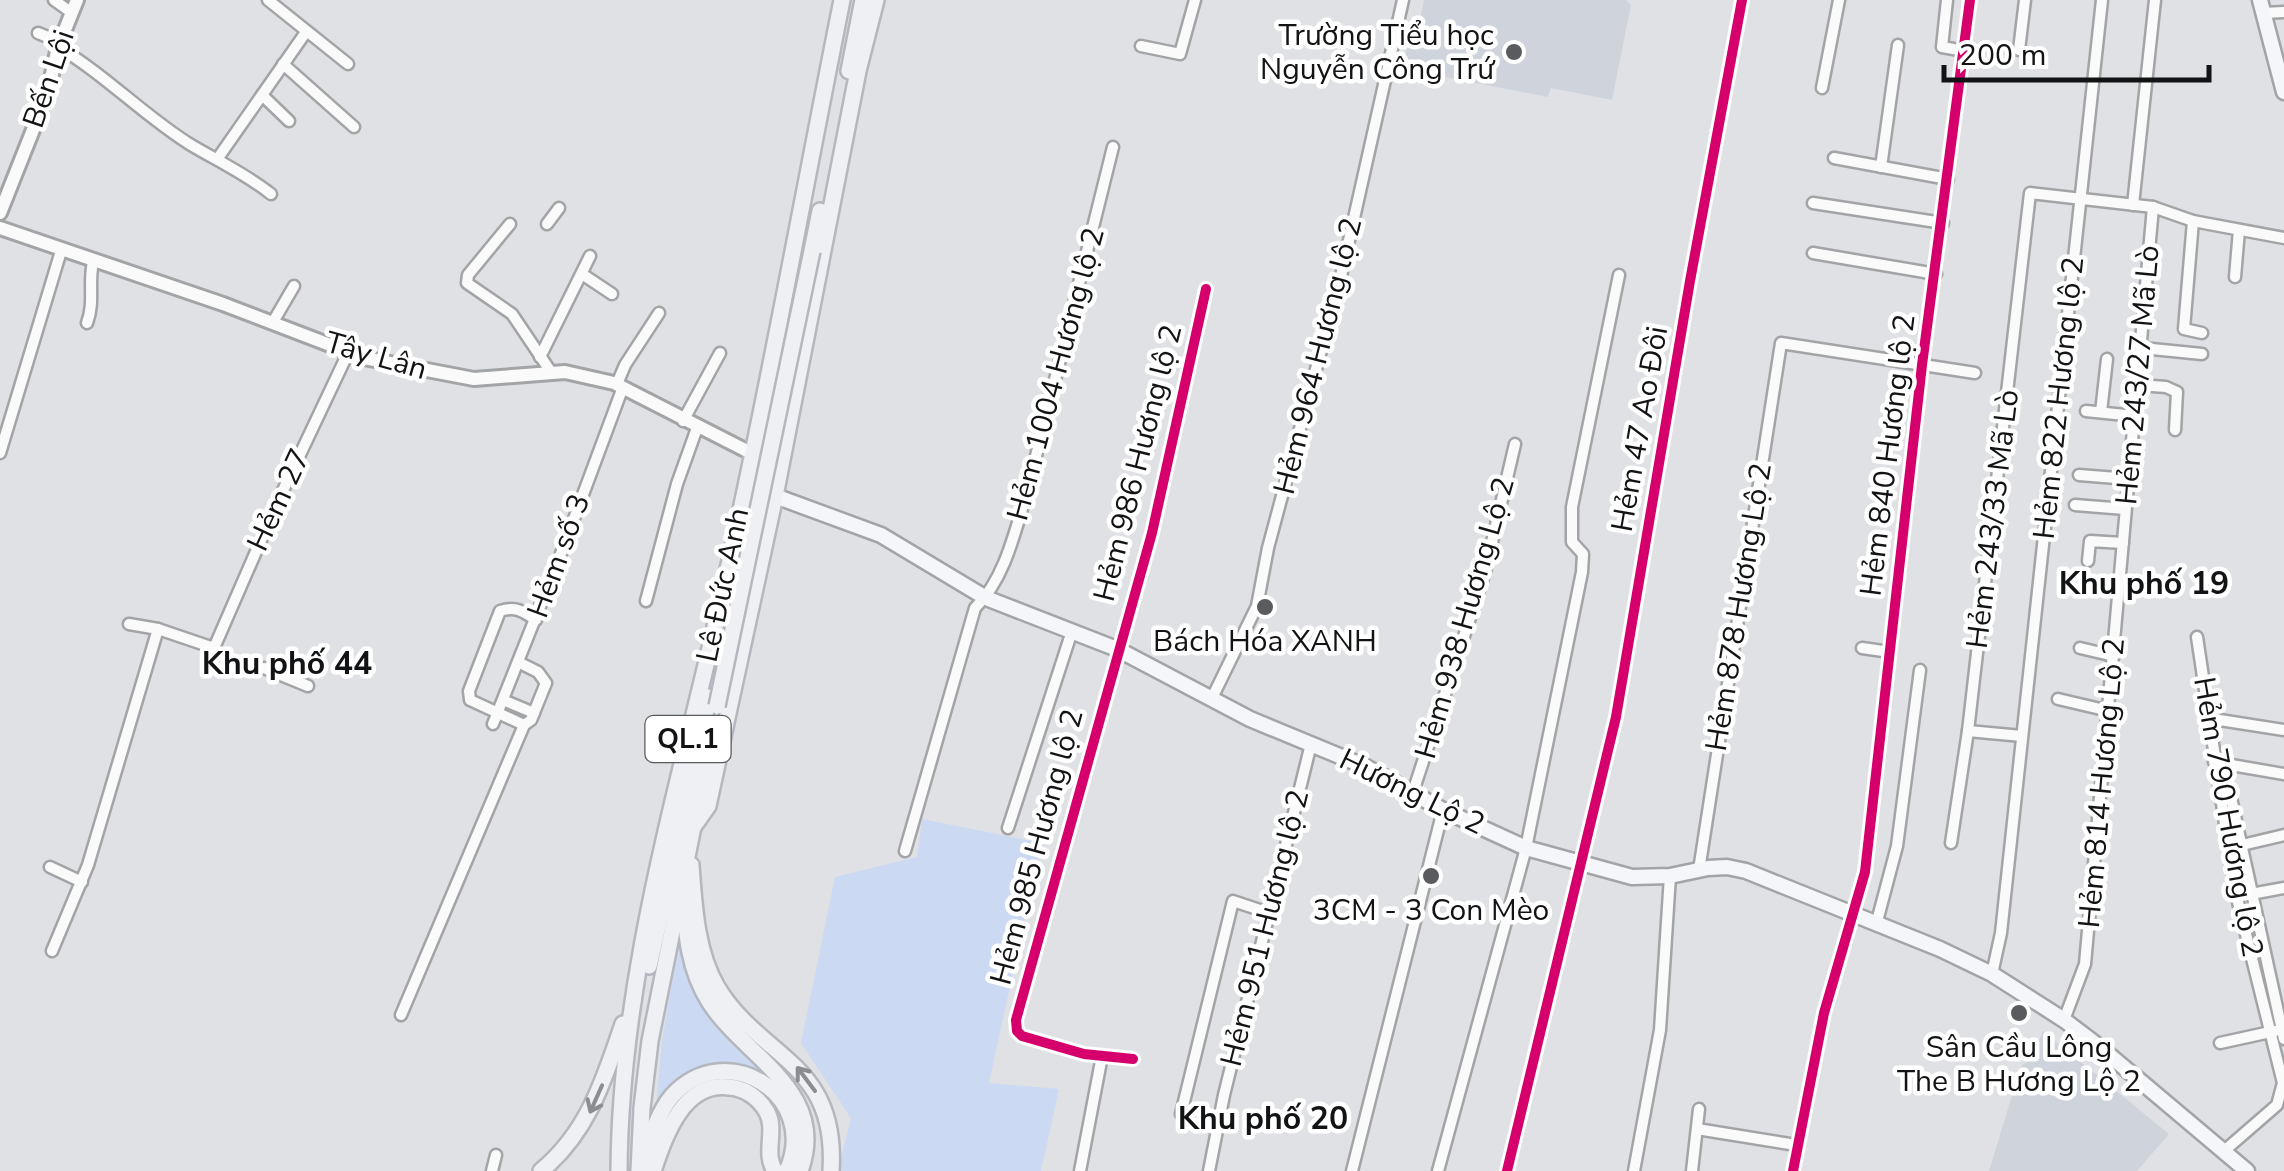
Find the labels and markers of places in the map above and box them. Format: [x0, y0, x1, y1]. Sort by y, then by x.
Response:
place label: Trường Tiểu học Nguyễn Công Trứ [1260, 15, 1496, 90]
marker: Trường Tiểu học Nguyễn Công Trứ [1503, 41, 1525, 63]
marker: Bách Hóa XANH [1254, 596, 1276, 618]
place label: Bách Hóa XANH [1153, 621, 1377, 662]
marker: 3CM - 3 Con Mèo [1420, 865, 1442, 887]
place label: 3CM - 3 Con Mèo [1313, 890, 1549, 931]
marker: Sân Cầu Lông The B Hương Lộ 2 [2008, 1002, 2030, 1024]
place label: Sân Cầu Lông The B Hương Lộ 2 [1897, 1027, 2141, 1102]

